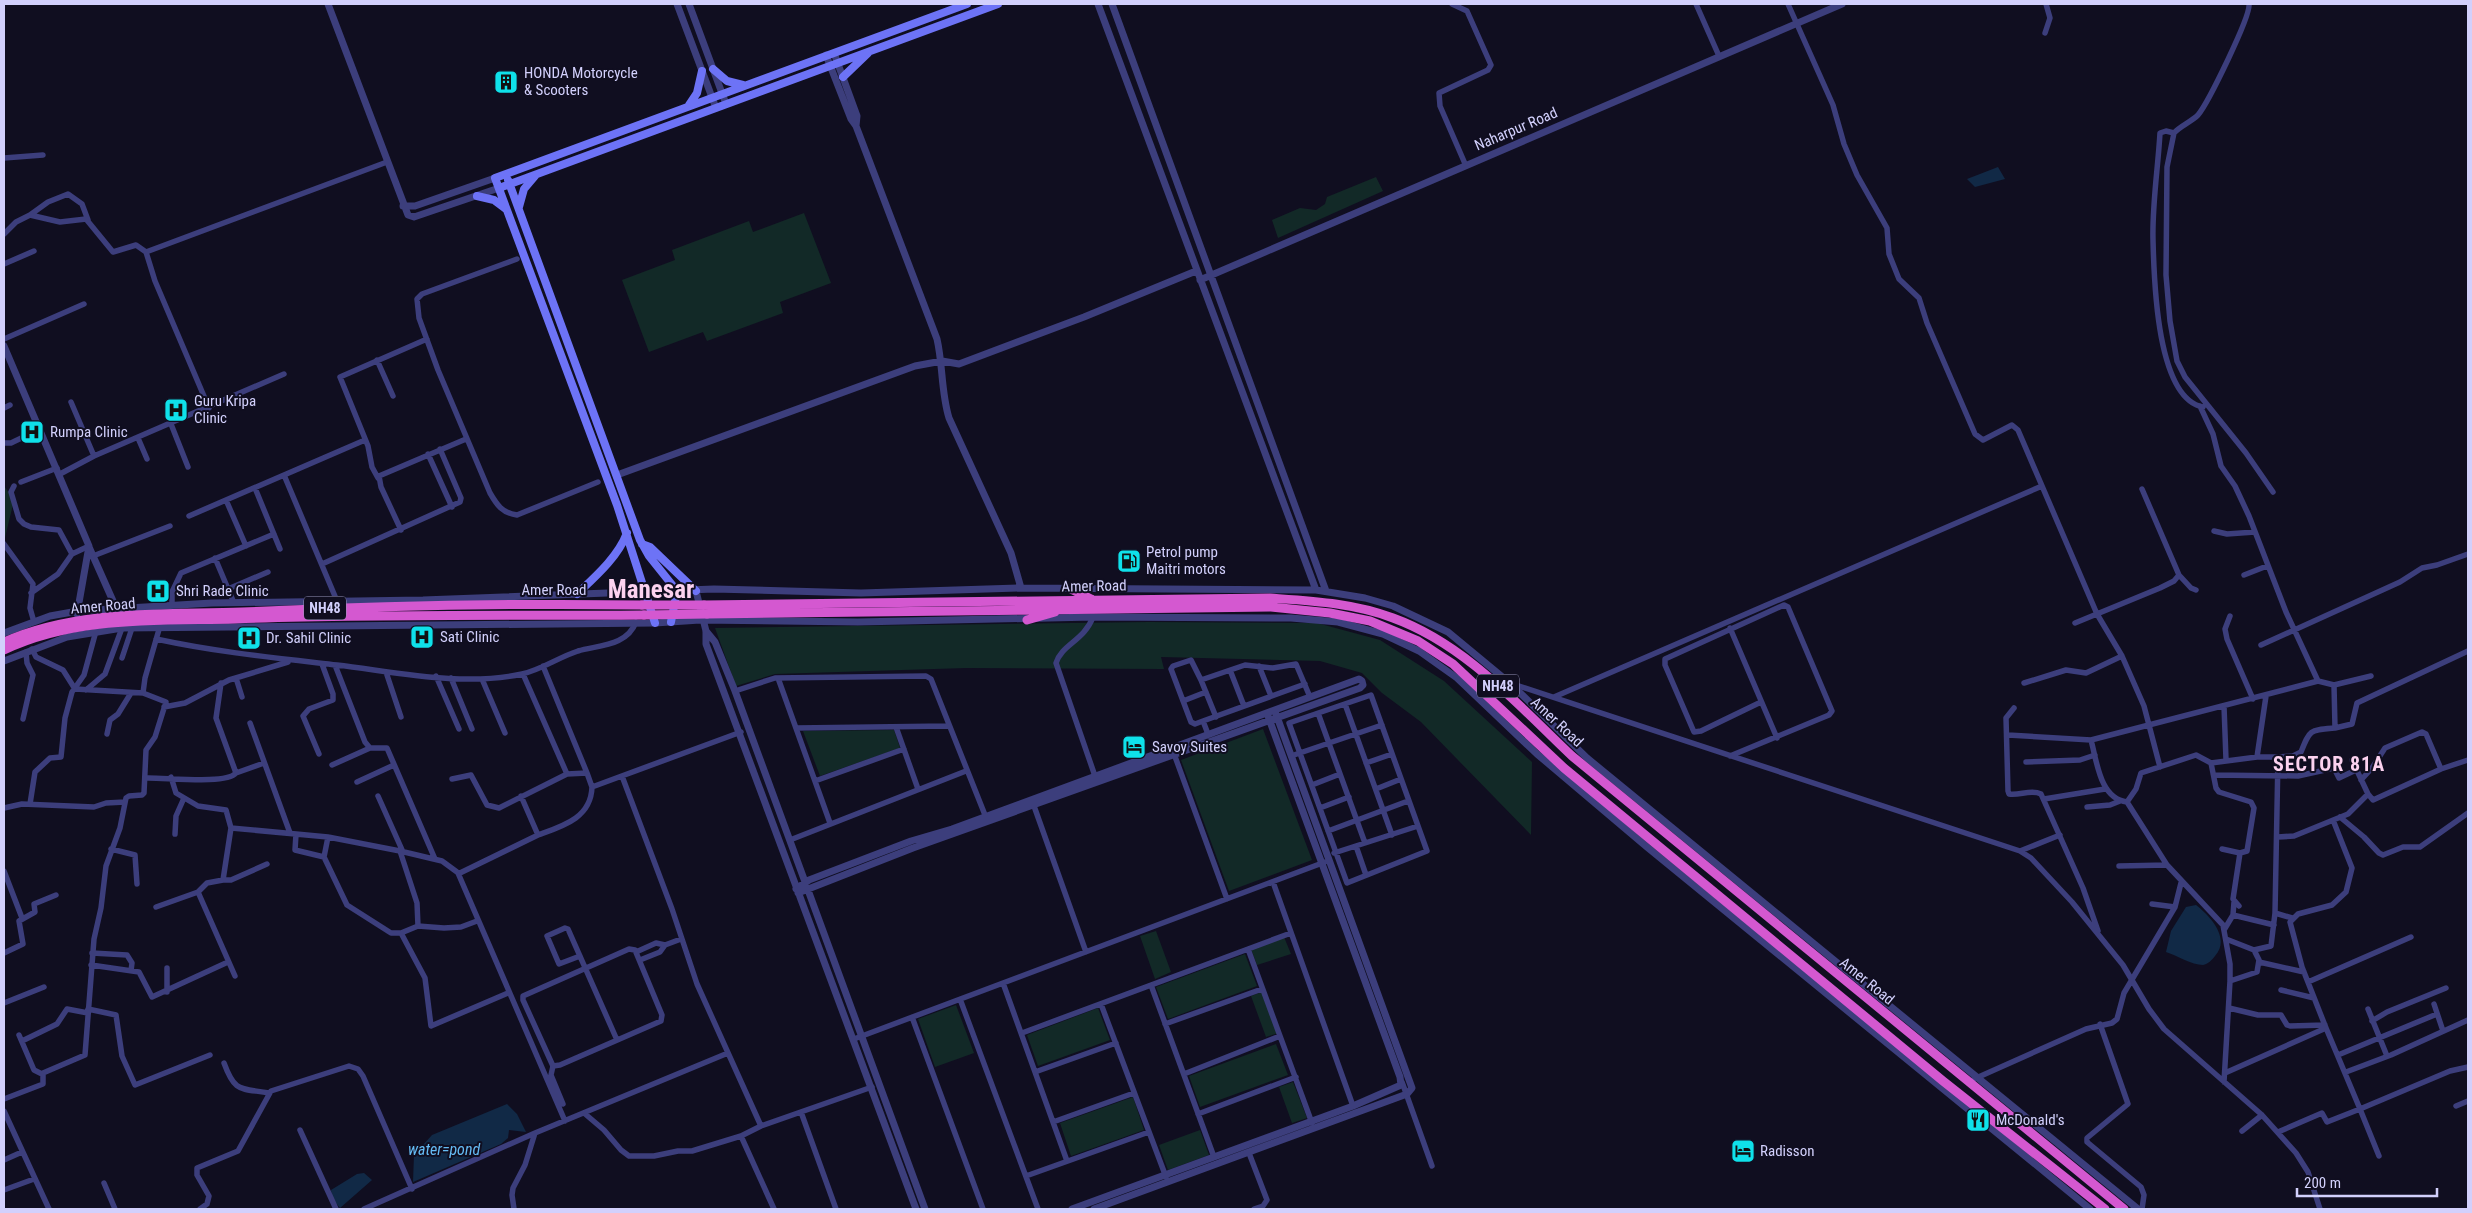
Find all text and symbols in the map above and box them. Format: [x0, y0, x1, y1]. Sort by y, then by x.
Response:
place label: HONDA Motorcycle & Scooters [524, 64, 638, 99]
building icon: HONDA Motorcycle & Scooters [493, 69, 519, 95]
street label: Naharpur Road [1472, 103, 1560, 155]
place label: Guru Kripa Clinic [194, 392, 256, 427]
hospital icon: Guru Kripa Clinic [163, 397, 189, 423]
hospital icon: Rumpa Clinic [19, 419, 45, 445]
place label: Rumpa Clinic [50, 423, 128, 441]
place label: Petrol pump Maitri motors [1146, 543, 1226, 578]
fuel station icon: Petrol pump Maitri motors [1116, 548, 1142, 574]
district label: Manesar [608, 575, 694, 604]
street label: Amer Road [1061, 576, 1127, 596]
hospital icon: Shri Rade Clinic [145, 578, 171, 604]
street label: Amer Road [521, 581, 587, 599]
place label: Shri Rade Clinic [176, 582, 269, 600]
street label: Amer Road [70, 594, 136, 618]
road number: NH48 [304, 596, 346, 620]
hospital icon: Sati Clinic [409, 624, 435, 650]
hospital icon: Dr. Sahil Clinic [236, 625, 262, 651]
place label: Sati Clinic [440, 628, 499, 646]
place label: Dr. Sahil Clinic [266, 629, 351, 647]
road number: NH48 [1477, 674, 1519, 698]
street label: Amer Road [1527, 693, 1587, 751]
hotel icon: Savoy Suites [1121, 734, 1147, 760]
place label: Savoy Suites [1152, 738, 1227, 756]
district label: SECTOR 81A [2273, 752, 2385, 776]
street label: Amer Road [1836, 954, 1898, 1008]
restaurant icon: McDonald's [1965, 1107, 1991, 1133]
place label: McDonald's [1996, 1111, 2065, 1129]
hotel icon: Radisson [1730, 1138, 1756, 1164]
water label: water=pond [408, 1140, 480, 1159]
place label: Radisson [1760, 1142, 1815, 1160]
scale bar [2297, 1166, 2437, 1198]
text: 200 m [2304, 1174, 2341, 1192]

